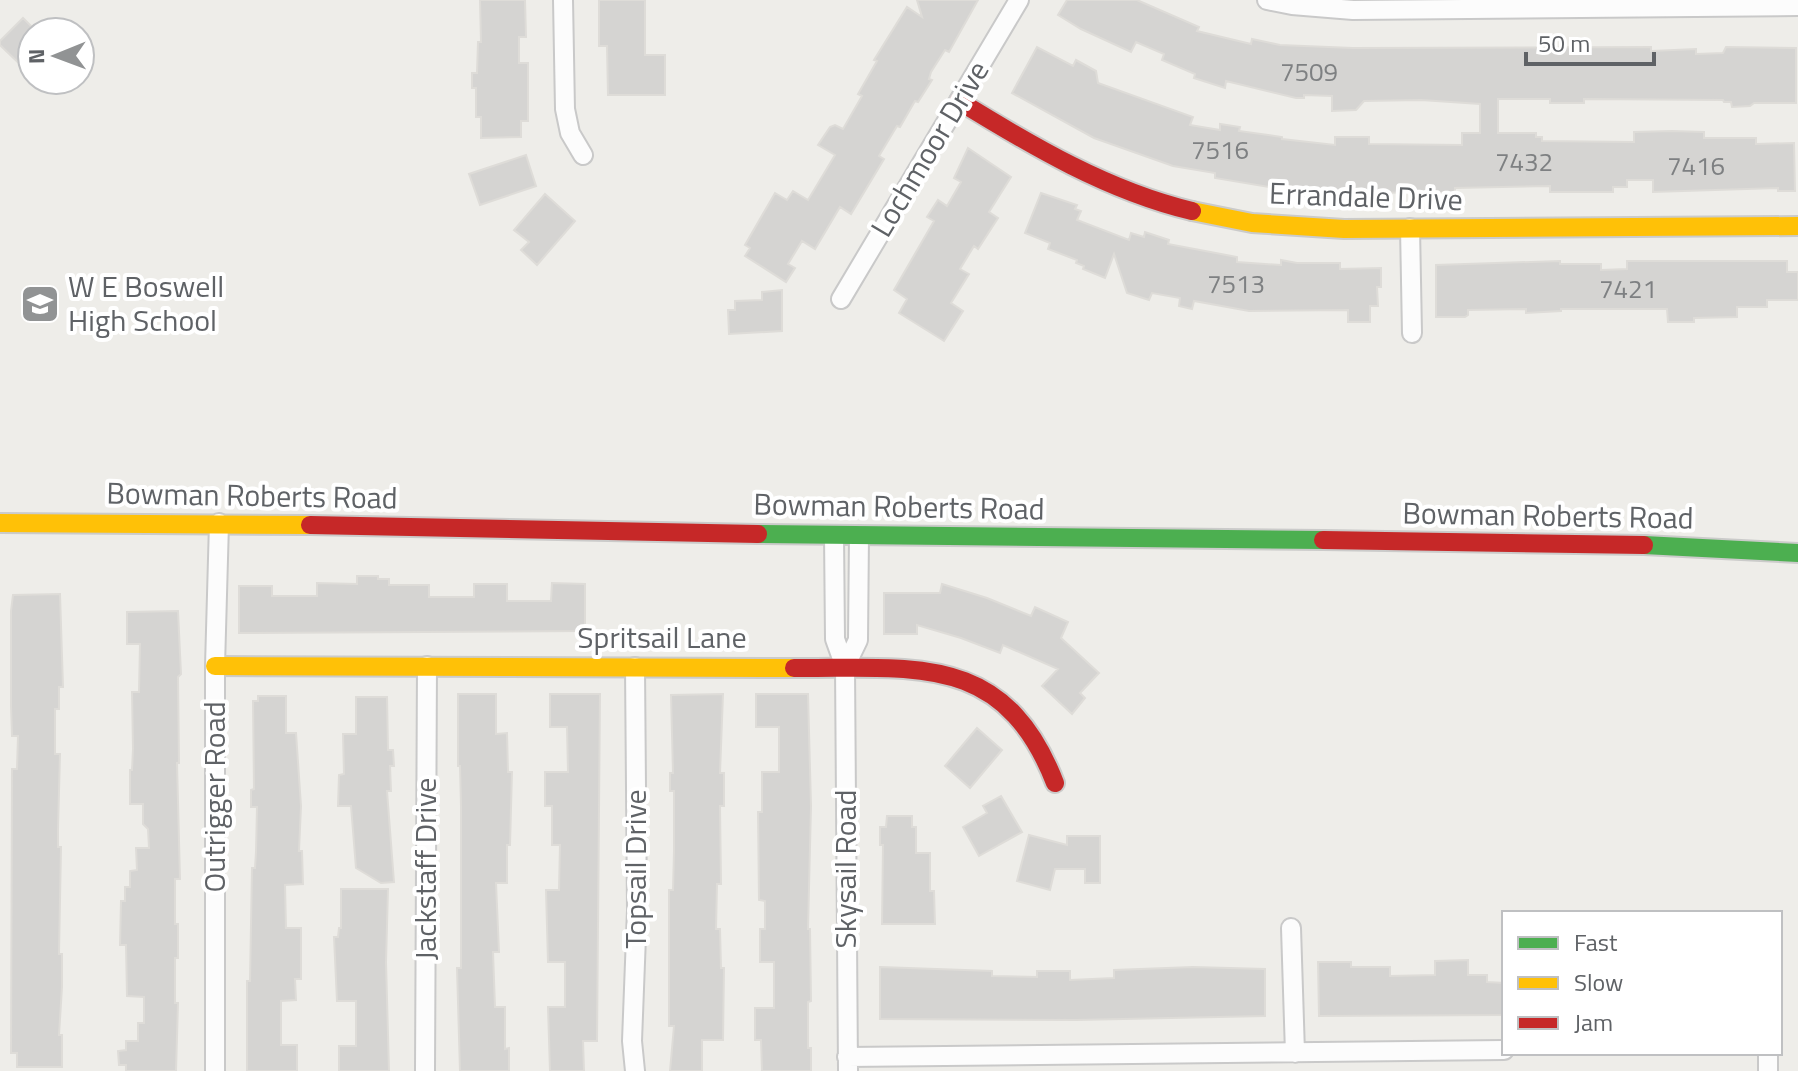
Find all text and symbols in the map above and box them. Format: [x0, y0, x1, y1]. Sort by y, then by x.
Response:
north arrow [16, 16, 96, 96]
scale bar [1526, 16, 1654, 66]
text: 50 m [1538, 25, 1590, 61]
text: N [19, 48, 53, 64]
street label: Lochmoor Drive [858, 52, 1000, 245]
house number: 7509 [1280, 52, 1338, 91]
house number: 7516 [1191, 130, 1249, 169]
house number: 7432 [1495, 142, 1553, 181]
house number: 7416 [1667, 146, 1725, 185]
street label: Errandale Drive [1268, 170, 1464, 222]
place label: W E Boswell High School [68, 263, 224, 343]
house number: 7513 [1207, 264, 1265, 303]
house number: 7421 [1599, 269, 1657, 308]
school or university icon: W E Boswell High School [19, 283, 61, 325]
street label: Bowman Roberts Road [106, 469, 398, 521]
street label: Bowman Roberts Road [753, 480, 1045, 532]
street label: Bowman Roberts Road [1402, 489, 1694, 541]
street label: Spritsail Lane [577, 614, 747, 660]
street label: Outrigger Road [191, 701, 237, 893]
street label: Jackstaff Drive [402, 778, 448, 960]
street label: Topsail Drive [612, 789, 658, 949]
street label: Skysail Road [822, 790, 868, 948]
legend [1502, 911, 1782, 1055]
text: Fast [1574, 924, 1618, 960]
text: Slow [1574, 964, 1623, 1000]
text: Jam [1574, 1004, 1613, 1040]

